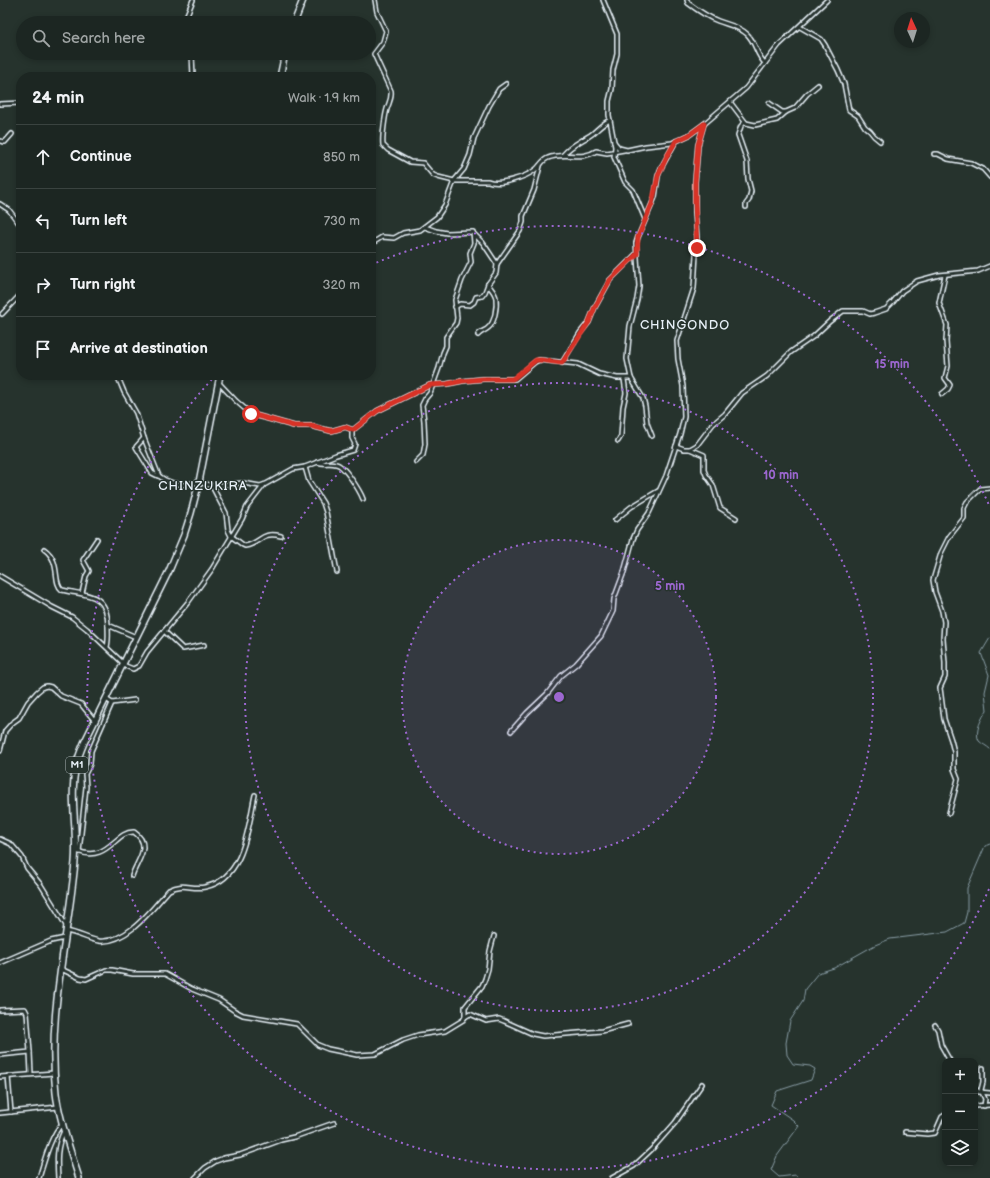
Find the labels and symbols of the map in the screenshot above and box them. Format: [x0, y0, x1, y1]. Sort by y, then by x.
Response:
north arrow [894, 12, 930, 48]
route end [688, 239, 706, 257]
district label: CHINGONDO [640, 317, 730, 333]
text: 15 min [874, 357, 910, 372]
route start [242, 405, 260, 423]
text: 10 min [763, 468, 799, 483]
district label: CHINZUKIRA [158, 478, 248, 494]
text: 5 min [655, 579, 685, 594]
centre of rings [552, 690, 566, 704]
road number: M1 [66, 757, 88, 773]

